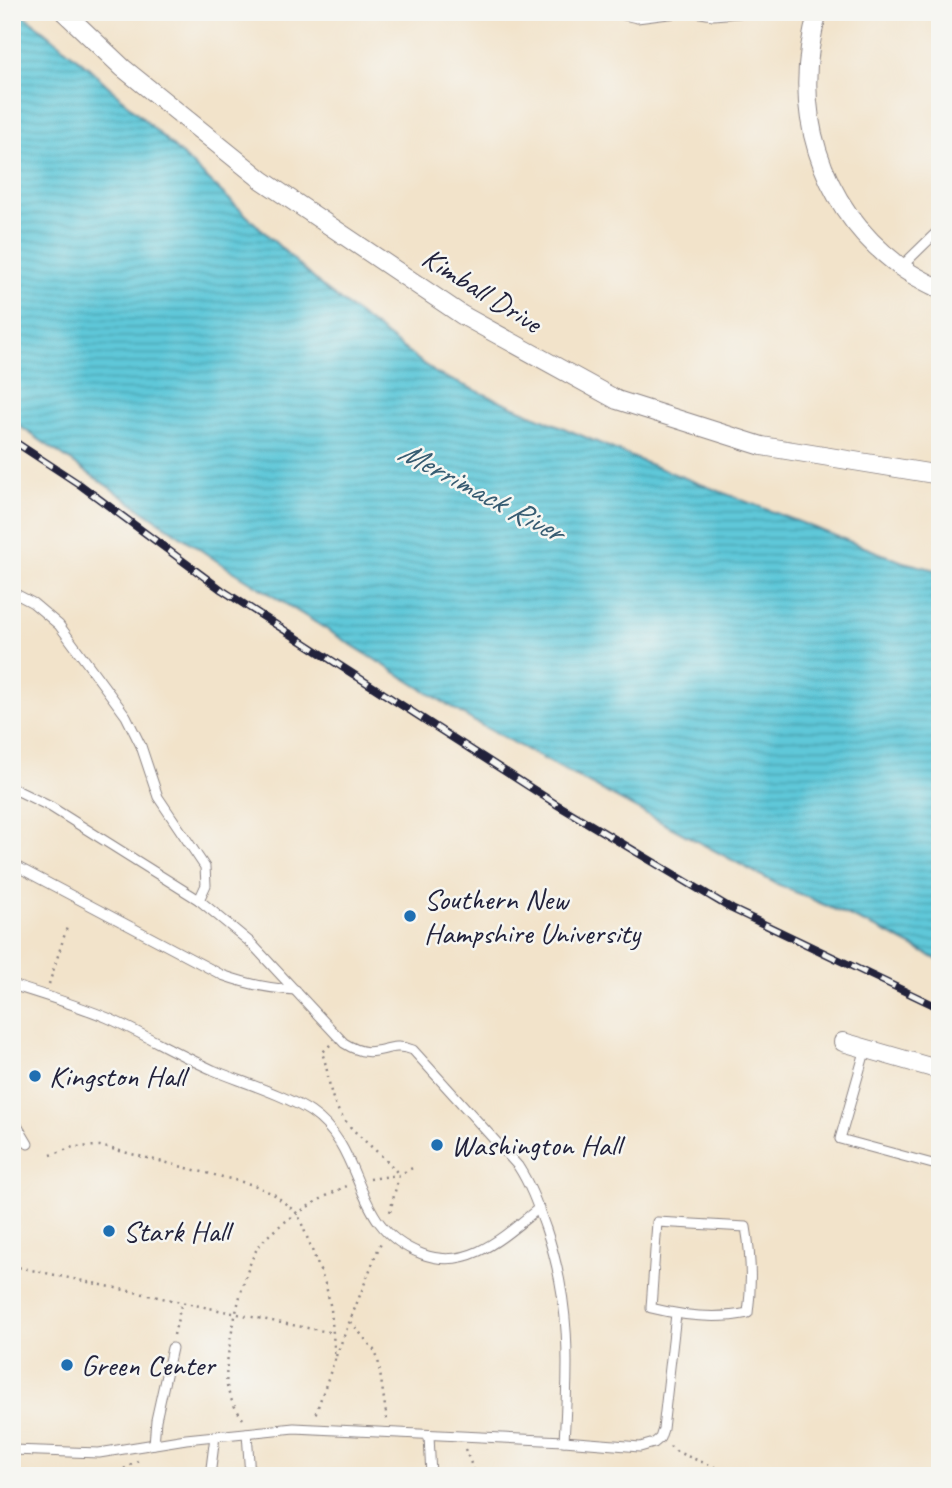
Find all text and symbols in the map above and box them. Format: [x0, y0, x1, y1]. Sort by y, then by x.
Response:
street label: Kimball Drive [415, 238, 551, 343]
water label: Merrimack River [392, 431, 575, 554]
place label: Southern New Hampshire University [424, 880, 642, 952]
marker: Southern New Hampshire University [402, 908, 418, 924]
place label: Kingston Hall [49, 1057, 190, 1095]
marker: Kingston Hall [27, 1068, 43, 1084]
place label: Washington Hall [451, 1126, 626, 1164]
marker: Washington Hall [429, 1137, 445, 1153]
place label: Stark Hall [123, 1212, 234, 1250]
marker: Stark Hall [101, 1223, 117, 1239]
place label: Green Center [81, 1346, 217, 1384]
marker: Green Center [59, 1357, 75, 1373]

